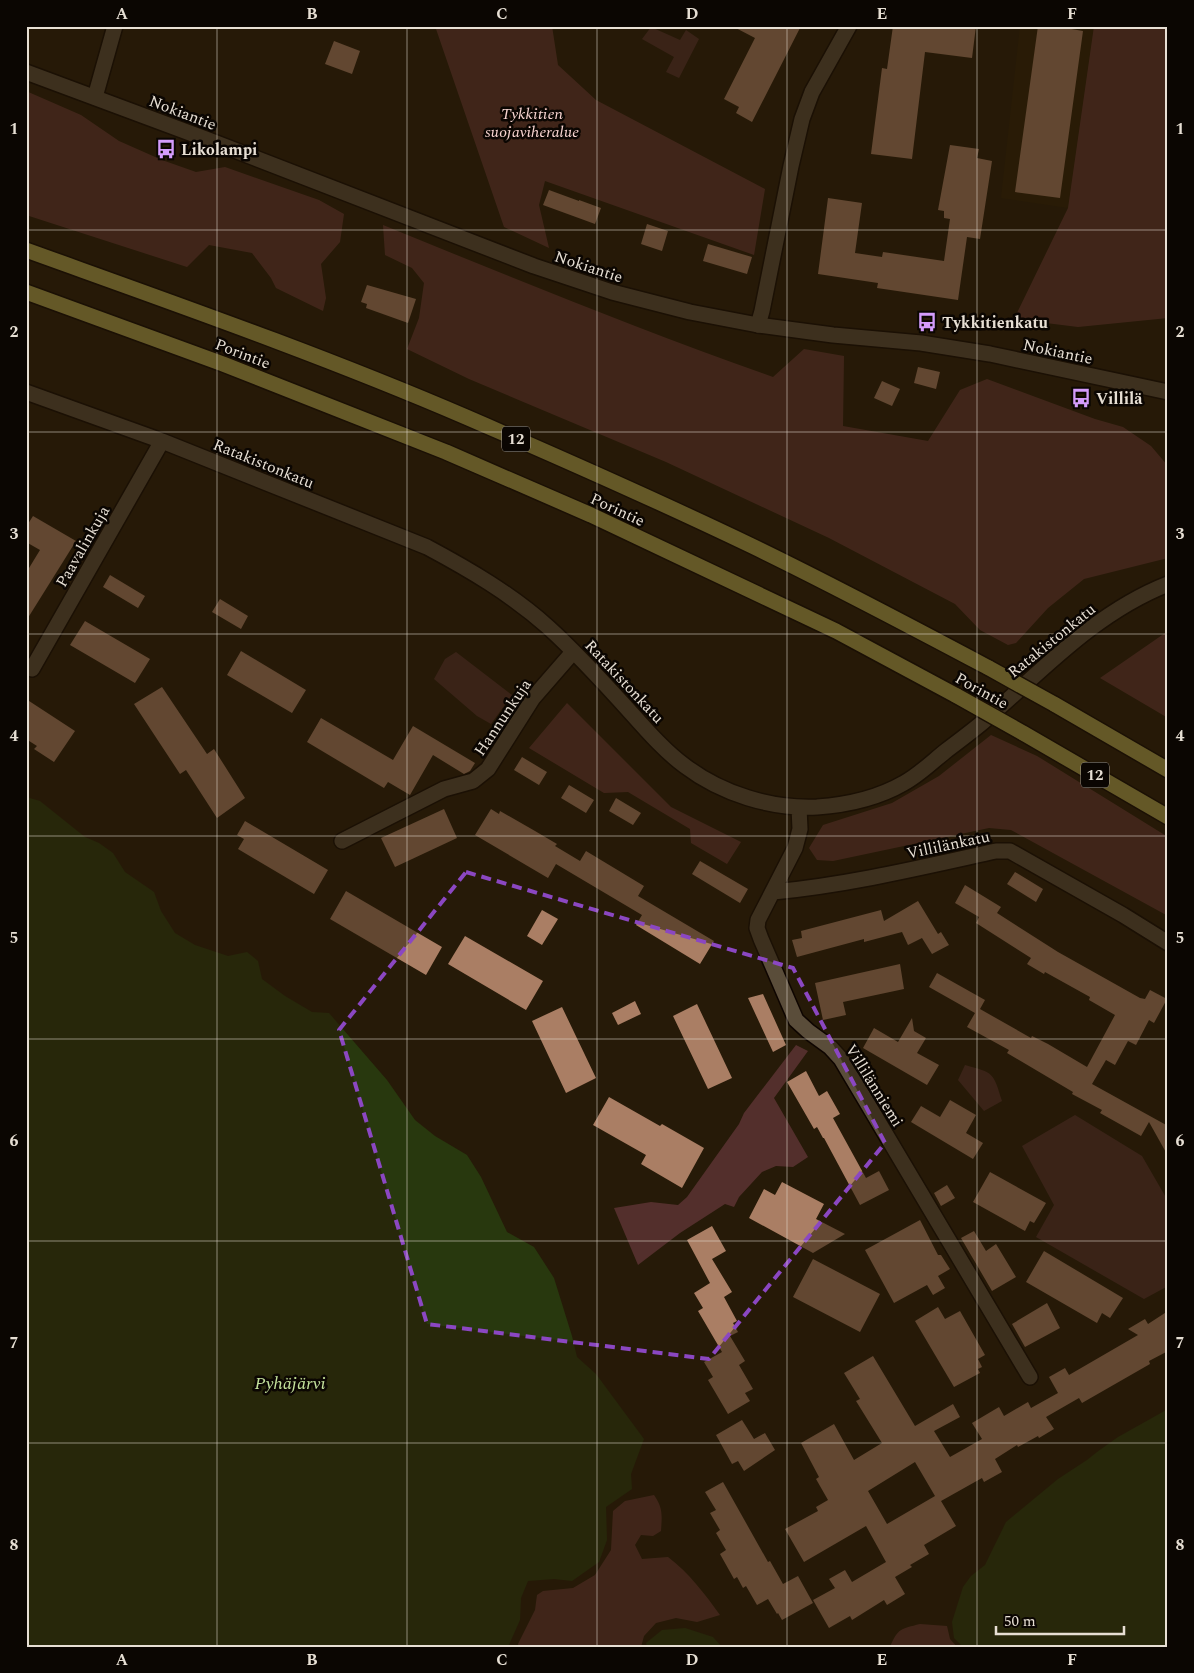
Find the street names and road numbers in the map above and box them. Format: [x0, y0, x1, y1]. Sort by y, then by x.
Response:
street label: Nokiantie [145, 89, 220, 137]
street label: Nokiantie [551, 245, 626, 289]
street label: Porintie [211, 332, 274, 375]
street label: Nokiantie [1021, 333, 1095, 371]
road number: 12 [502, 426, 530, 452]
street label: Ratakistonkatu [209, 433, 318, 495]
street label: Porintie [586, 487, 649, 533]
street label: Paavalinkuja [50, 501, 116, 592]
street label: Ratakistonkatu [1002, 598, 1101, 684]
street label: Ratakistonkatu [579, 634, 670, 729]
street label: Porintie [950, 666, 1013, 715]
street label: Hannunkuja [468, 674, 538, 761]
road number: 12 [1081, 762, 1109, 788]
street label: Villilänkatu [905, 824, 992, 865]
street label: Villilänniemi [839, 1039, 909, 1132]

